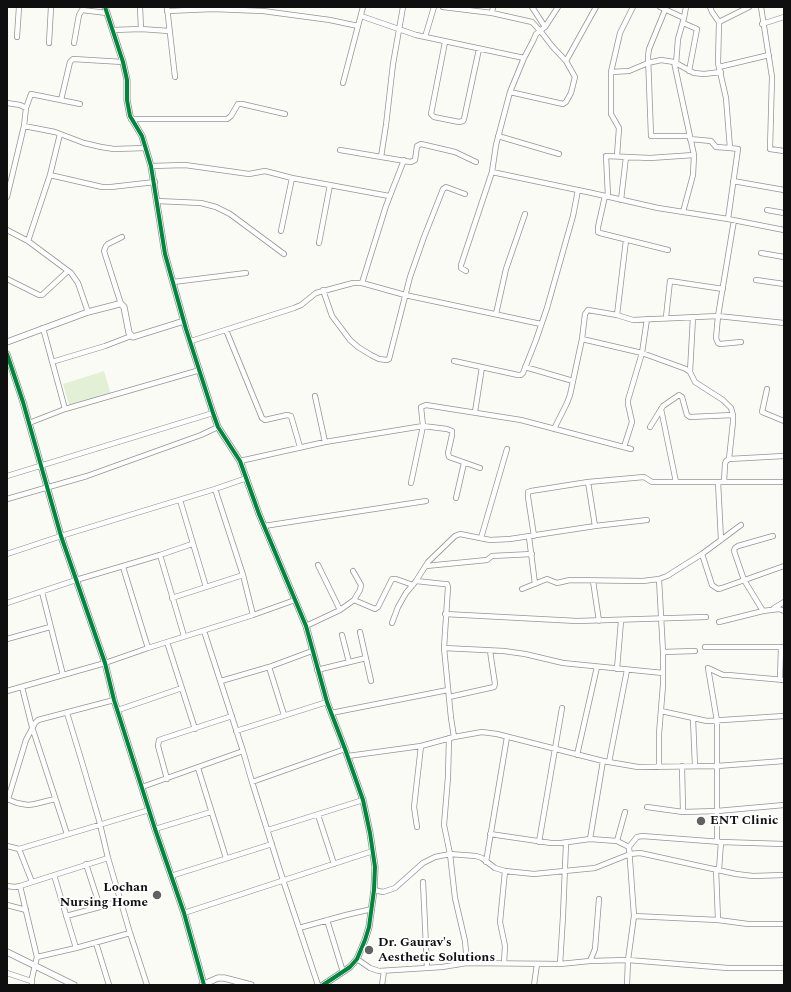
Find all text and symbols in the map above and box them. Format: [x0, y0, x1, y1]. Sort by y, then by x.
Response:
place label: ENT Clinic [710, 813, 778, 829]
marker: ENT Clinic [695, 815, 707, 827]
place label: Lochan Nursing Home [60, 880, 148, 911]
marker: Lochan Nursing Home [151, 889, 163, 901]
place label: Dr. Gaurav's Aesthetic Solutions [378, 935, 495, 966]
marker: Dr. Gaurav's Aesthetic Solutions [363, 944, 375, 956]

